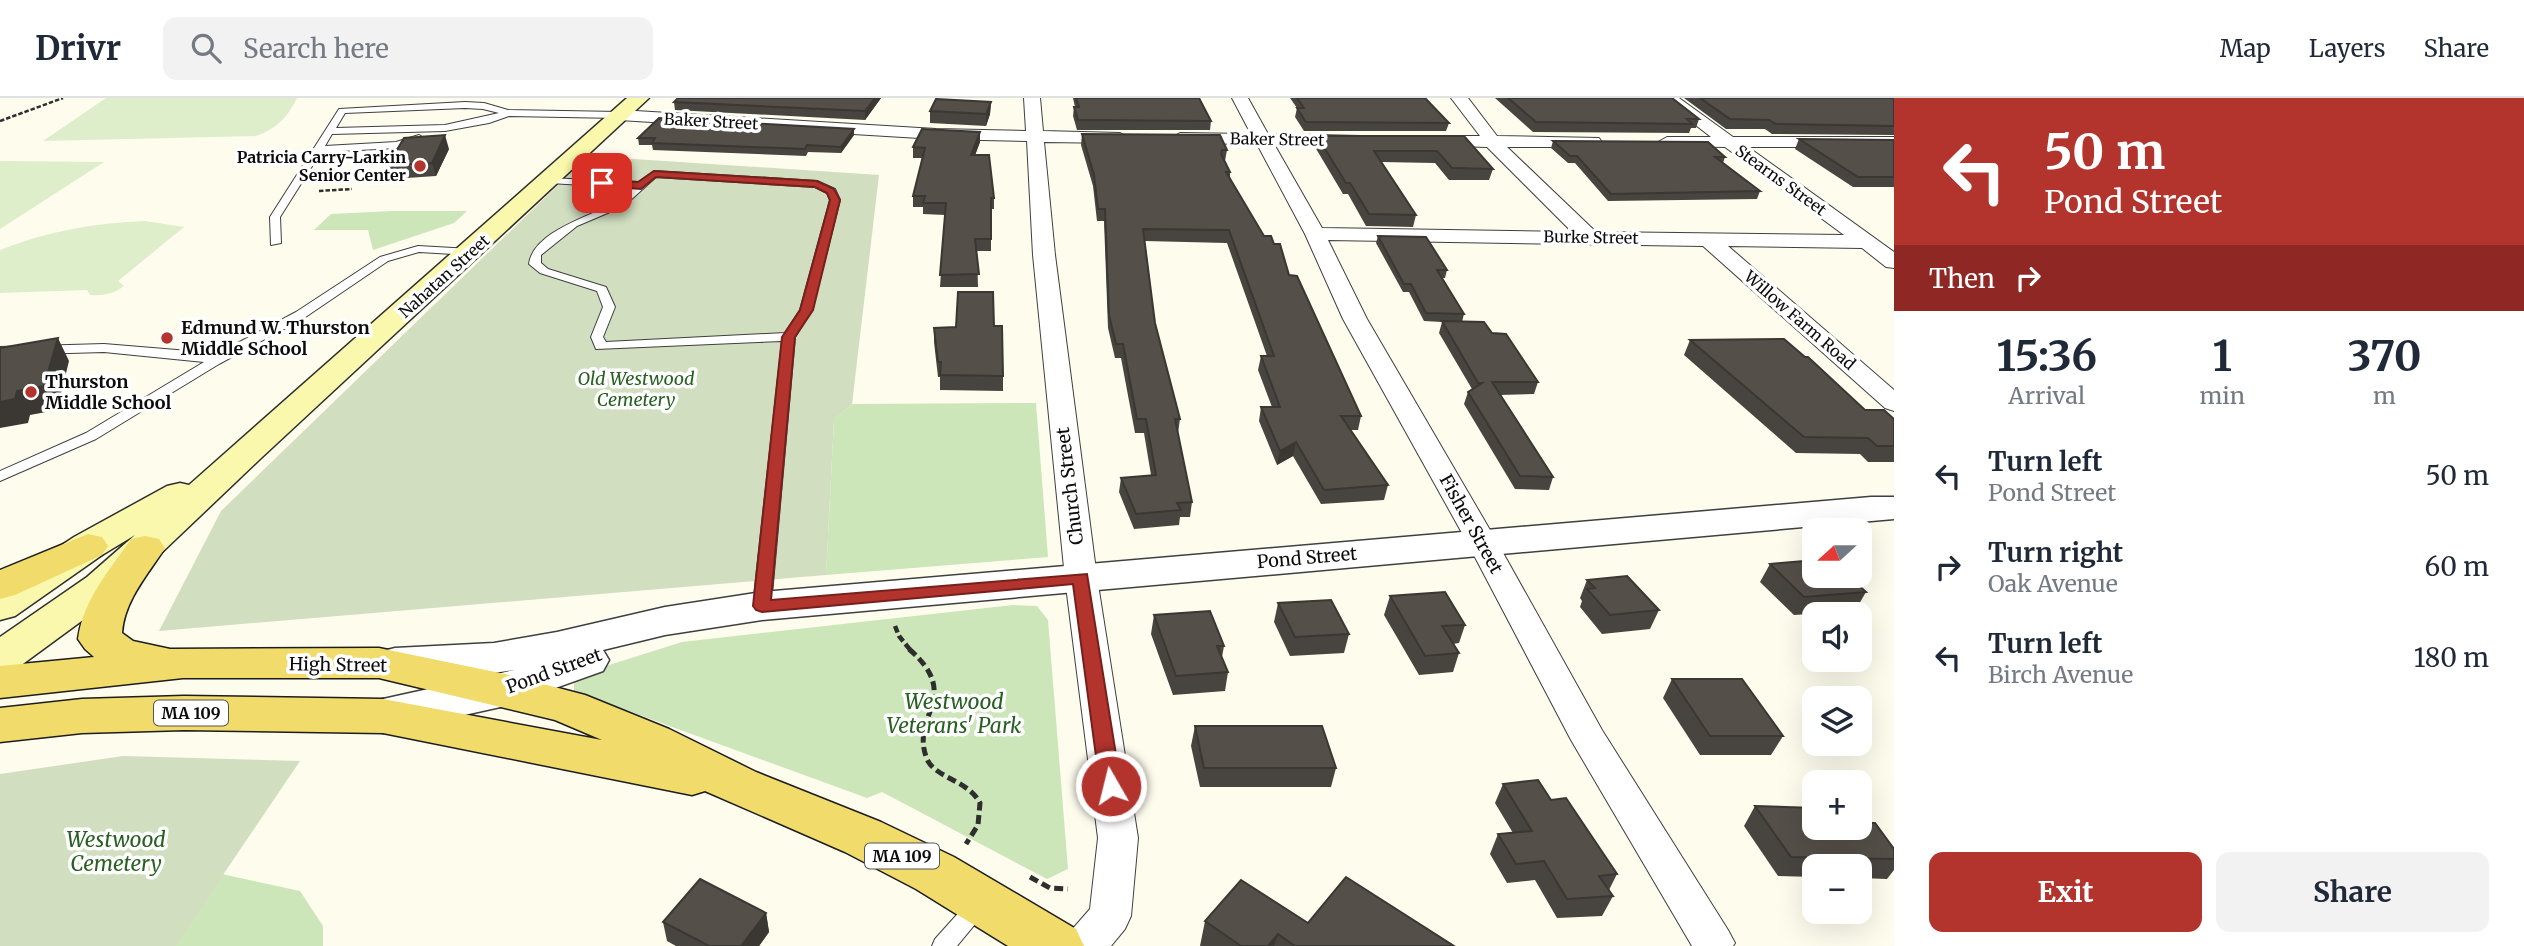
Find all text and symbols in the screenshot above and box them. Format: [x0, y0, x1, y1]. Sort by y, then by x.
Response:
search box [163, 17, 653, 80]
text: Drivr [35, 28, 121, 69]
icon: search [187, 29, 225, 67]
text: Search here [243, 32, 389, 65]
text: Map [2220, 33, 2271, 64]
text: Layers [2309, 33, 2385, 64]
text: Share [2423, 33, 2489, 64]
street label: Baker Street [663, 109, 759, 133]
text: 50 m [2044, 121, 2165, 182]
icon: left [1929, 126, 2020, 217]
street label: Baker Street [1230, 128, 1325, 150]
street label: Stearns Street [1732, 140, 1831, 220]
place label: Patricia Carry-Larkin Senior Center [237, 147, 407, 185]
pin [572, 153, 632, 213]
marker: Patricia Carry-Larkin Senior Center [412, 158, 428, 174]
icon: arrive [583, 164, 621, 202]
text: Pond Street [2044, 182, 2222, 222]
street label: Burke Street [1543, 226, 1639, 248]
street label: Nahatan Street [395, 230, 494, 322]
icon: right [2009, 259, 2047, 297]
text: Then [1929, 262, 1995, 295]
street label: Willow Farm Road [1740, 266, 1860, 374]
place label: Edmund W. Thurston Middle School [181, 316, 370, 360]
marker: Edmund W. Thurston Middle School [159, 330, 175, 346]
text: 15:36 [1996, 330, 2097, 382]
text: 1 [2213, 330, 2232, 382]
text: 370 [2348, 330, 2422, 382]
park label: Old Westwood Cemetery [577, 367, 695, 411]
place label: Thurston Middle School [45, 370, 171, 414]
text: Arrival [2008, 381, 2085, 410]
text: min [2200, 381, 2245, 410]
text: m [2373, 381, 2396, 410]
marker: Thurston Middle School [23, 384, 39, 400]
street label: Church Street [1051, 426, 1088, 546]
text: Turn left [1988, 445, 2102, 478]
icon: left [1929, 457, 1967, 495]
text: 50 m [2425, 459, 2489, 492]
street label: Fisher Street [1435, 470, 1508, 578]
text: Pond Street [1988, 478, 2116, 507]
north arrow [1802, 518, 1872, 588]
map controls [1802, 518, 1872, 924]
text: Turn right [1988, 536, 2123, 569]
street label: Pond Street [1256, 542, 1358, 573]
icon: right [1929, 548, 1967, 586]
text: 60 m [2425, 550, 2489, 583]
text: Oak Avenue [1988, 569, 2118, 598]
button: sound [1802, 602, 1872, 672]
text: Turn left [1988, 627, 2102, 660]
icon: left [1929, 639, 1967, 677]
text: 180 m [2414, 641, 2489, 674]
street label: Pond Street [503, 643, 605, 698]
street label: High Street [289, 652, 387, 677]
text: Birch Avenue [1988, 660, 2133, 689]
button: layers [1802, 686, 1872, 756]
park label: Westwood Veterans' Park [887, 688, 1022, 739]
road number: MA 109 [154, 700, 228, 726]
position arrow [1074, 749, 1148, 823]
button: + [1802, 770, 1872, 840]
park label: Westwood Cemetery [66, 826, 166, 877]
road number: MA 109 [865, 844, 939, 869]
button: Exit [1929, 852, 2202, 932]
button: Share [2216, 852, 2489, 932]
button: − [1802, 854, 1872, 924]

